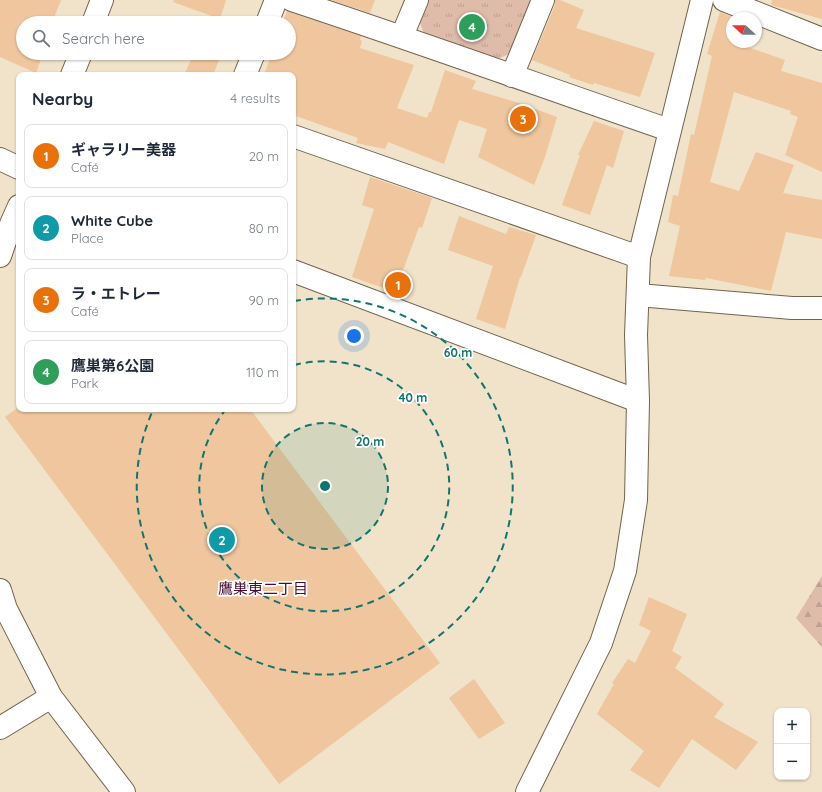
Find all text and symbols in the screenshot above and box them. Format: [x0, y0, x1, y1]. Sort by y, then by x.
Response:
pin: 4 [459, 12, 485, 42]
north arrow [726, 12, 762, 48]
search box [16, 16, 296, 60]
icon: search [30, 27, 52, 49]
text: Search here [62, 29, 145, 48]
text: Nearby [32, 88, 93, 109]
text: 4 results [230, 90, 280, 106]
pin: 3 [510, 104, 536, 134]
text: ギャラリー美器 [71, 140, 176, 159]
text: 1 [43, 148, 49, 164]
text: 20 m [249, 148, 279, 164]
text: Café [71, 159, 99, 175]
text: White Cube [71, 211, 153, 230]
text: 2 [42, 220, 50, 236]
text: 80 m [249, 220, 279, 236]
text: Place [71, 230, 104, 246]
pin: 1 [385, 270, 411, 300]
text: ラ・エトレー [71, 284, 161, 303]
text: 3 [43, 292, 49, 308]
text: 90 m [249, 292, 279, 308]
text: Café [71, 303, 99, 319]
your location [344, 326, 364, 346]
text: 60 m [444, 345, 472, 360]
text: 鷹巣第6公園 [71, 356, 154, 375]
text: 4 [42, 364, 50, 380]
text: 110 m [246, 364, 279, 380]
text: Park [71, 375, 99, 391]
text: 40 m [399, 390, 427, 405]
text: 20 m [356, 434, 384, 449]
centre of rings [318, 479, 332, 493]
pin: 2 [209, 525, 235, 555]
district label: 鷹巣東二丁目 [218, 579, 308, 598]
map controls [774, 708, 810, 780]
button: + [774, 708, 810, 744]
button: − [774, 744, 810, 780]

